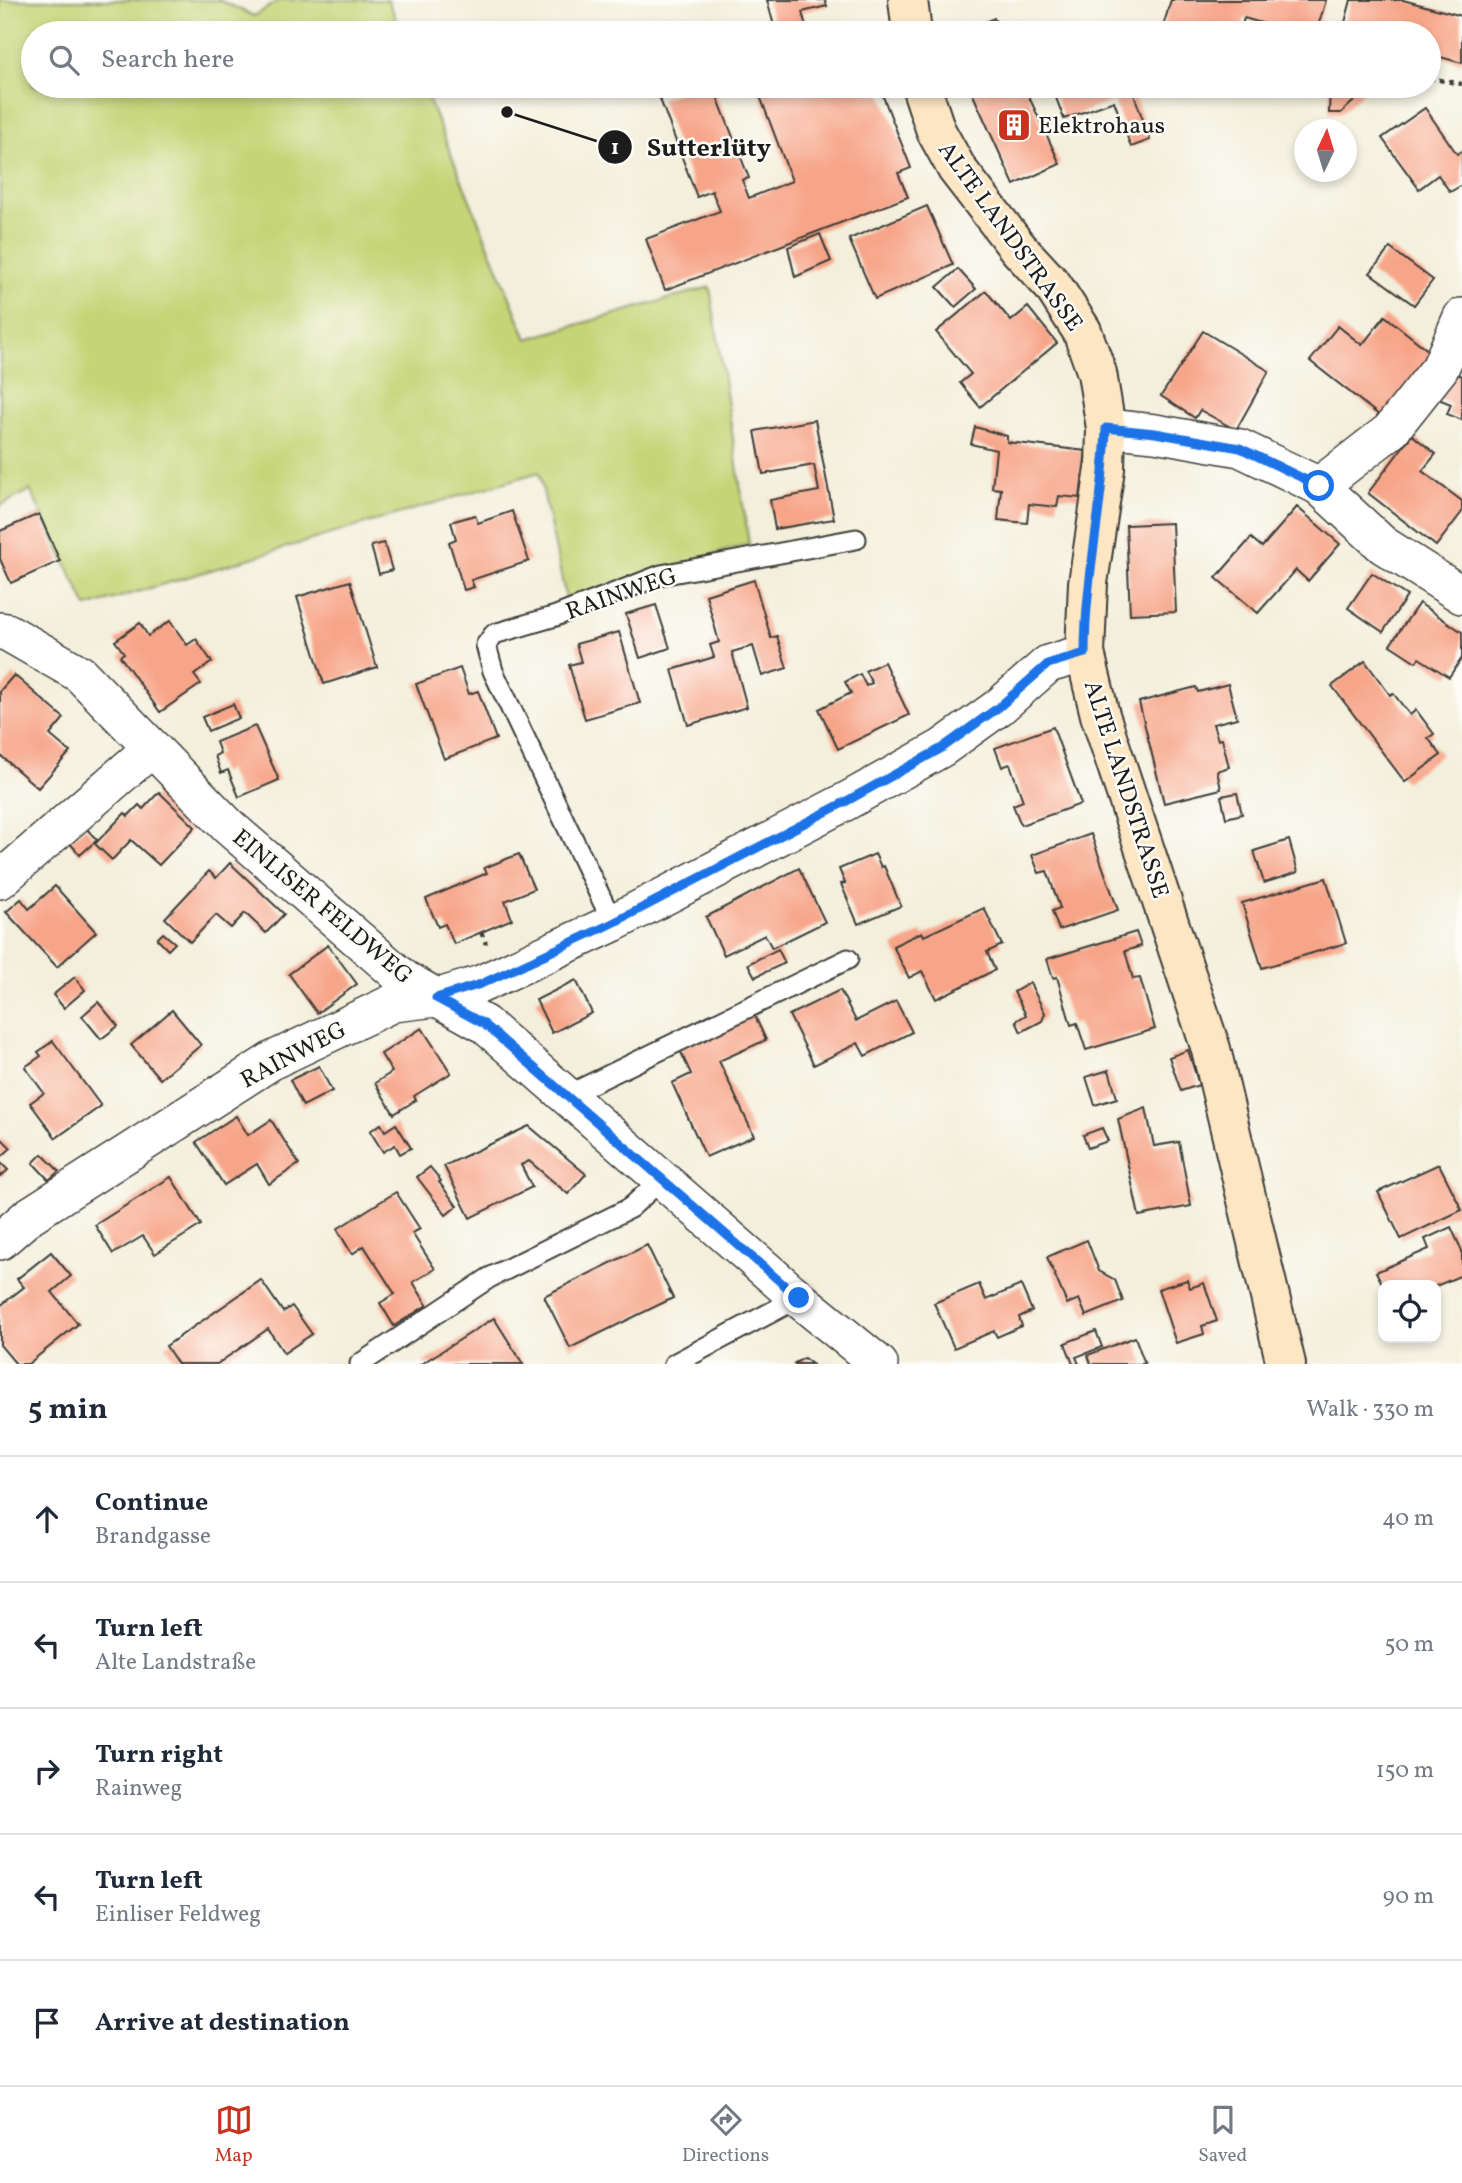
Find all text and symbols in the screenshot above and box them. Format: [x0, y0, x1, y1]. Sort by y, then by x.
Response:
search box [21, 21, 1441, 98]
icon: search [45, 41, 83, 79]
text: Search here [101, 42, 234, 78]
building icon: Elektrohaus [995, 106, 1033, 144]
place label: Elektrohaus [1038, 110, 1165, 144]
north arrow [1294, 119, 1357, 182]
callout: Sutterlüty [597, 124, 785, 171]
text: Sutterlüty [647, 131, 772, 167]
text: 1 [611, 134, 619, 163]
street label: ALTE LANDSTRASSE [929, 135, 1090, 339]
route start [1303, 470, 1334, 501]
street label: RAINWEG [561, 560, 682, 630]
street label: ALTE LANDSTRASSE [1074, 676, 1176, 903]
street label: EINLISER FELDWEG [224, 822, 419, 993]
street label: RAINWEG [235, 1014, 353, 1098]
map controls [1378, 1280, 1441, 1343]
button: locate [1378, 1280, 1441, 1343]
route end [783, 1282, 814, 1313]
text: 5 min [28, 1389, 108, 1431]
text: Walk · 330 m [1306, 1394, 1434, 1426]
text: Continue [95, 1485, 208, 1521]
icon: ahead [28, 1500, 66, 1538]
text: 40 m [1382, 1503, 1434, 1535]
text: Brandgasse [95, 1521, 211, 1553]
text: Turn left [95, 1611, 203, 1647]
icon: left [28, 1626, 66, 1664]
text: 50 m [1385, 1629, 1434, 1661]
text: Alte Landstraße [95, 1647, 256, 1679]
text: Turn right [95, 1737, 223, 1773]
icon: right [28, 1752, 66, 1790]
text: 150 m [1376, 1755, 1434, 1787]
text: Rainweg [95, 1773, 182, 1805]
text: Turn left [95, 1863, 203, 1899]
icon: left [28, 1878, 66, 1916]
text: 90 m [1383, 1881, 1434, 1913]
text: Einliser Feldweg [95, 1899, 261, 1931]
icon: arrive [28, 2004, 66, 2042]
text: Arrive at destination [95, 2005, 350, 2041]
tab: Map [215, 2101, 253, 2169]
tab: Directions [682, 2101, 769, 2169]
tab: Saved [1198, 2101, 1247, 2169]

